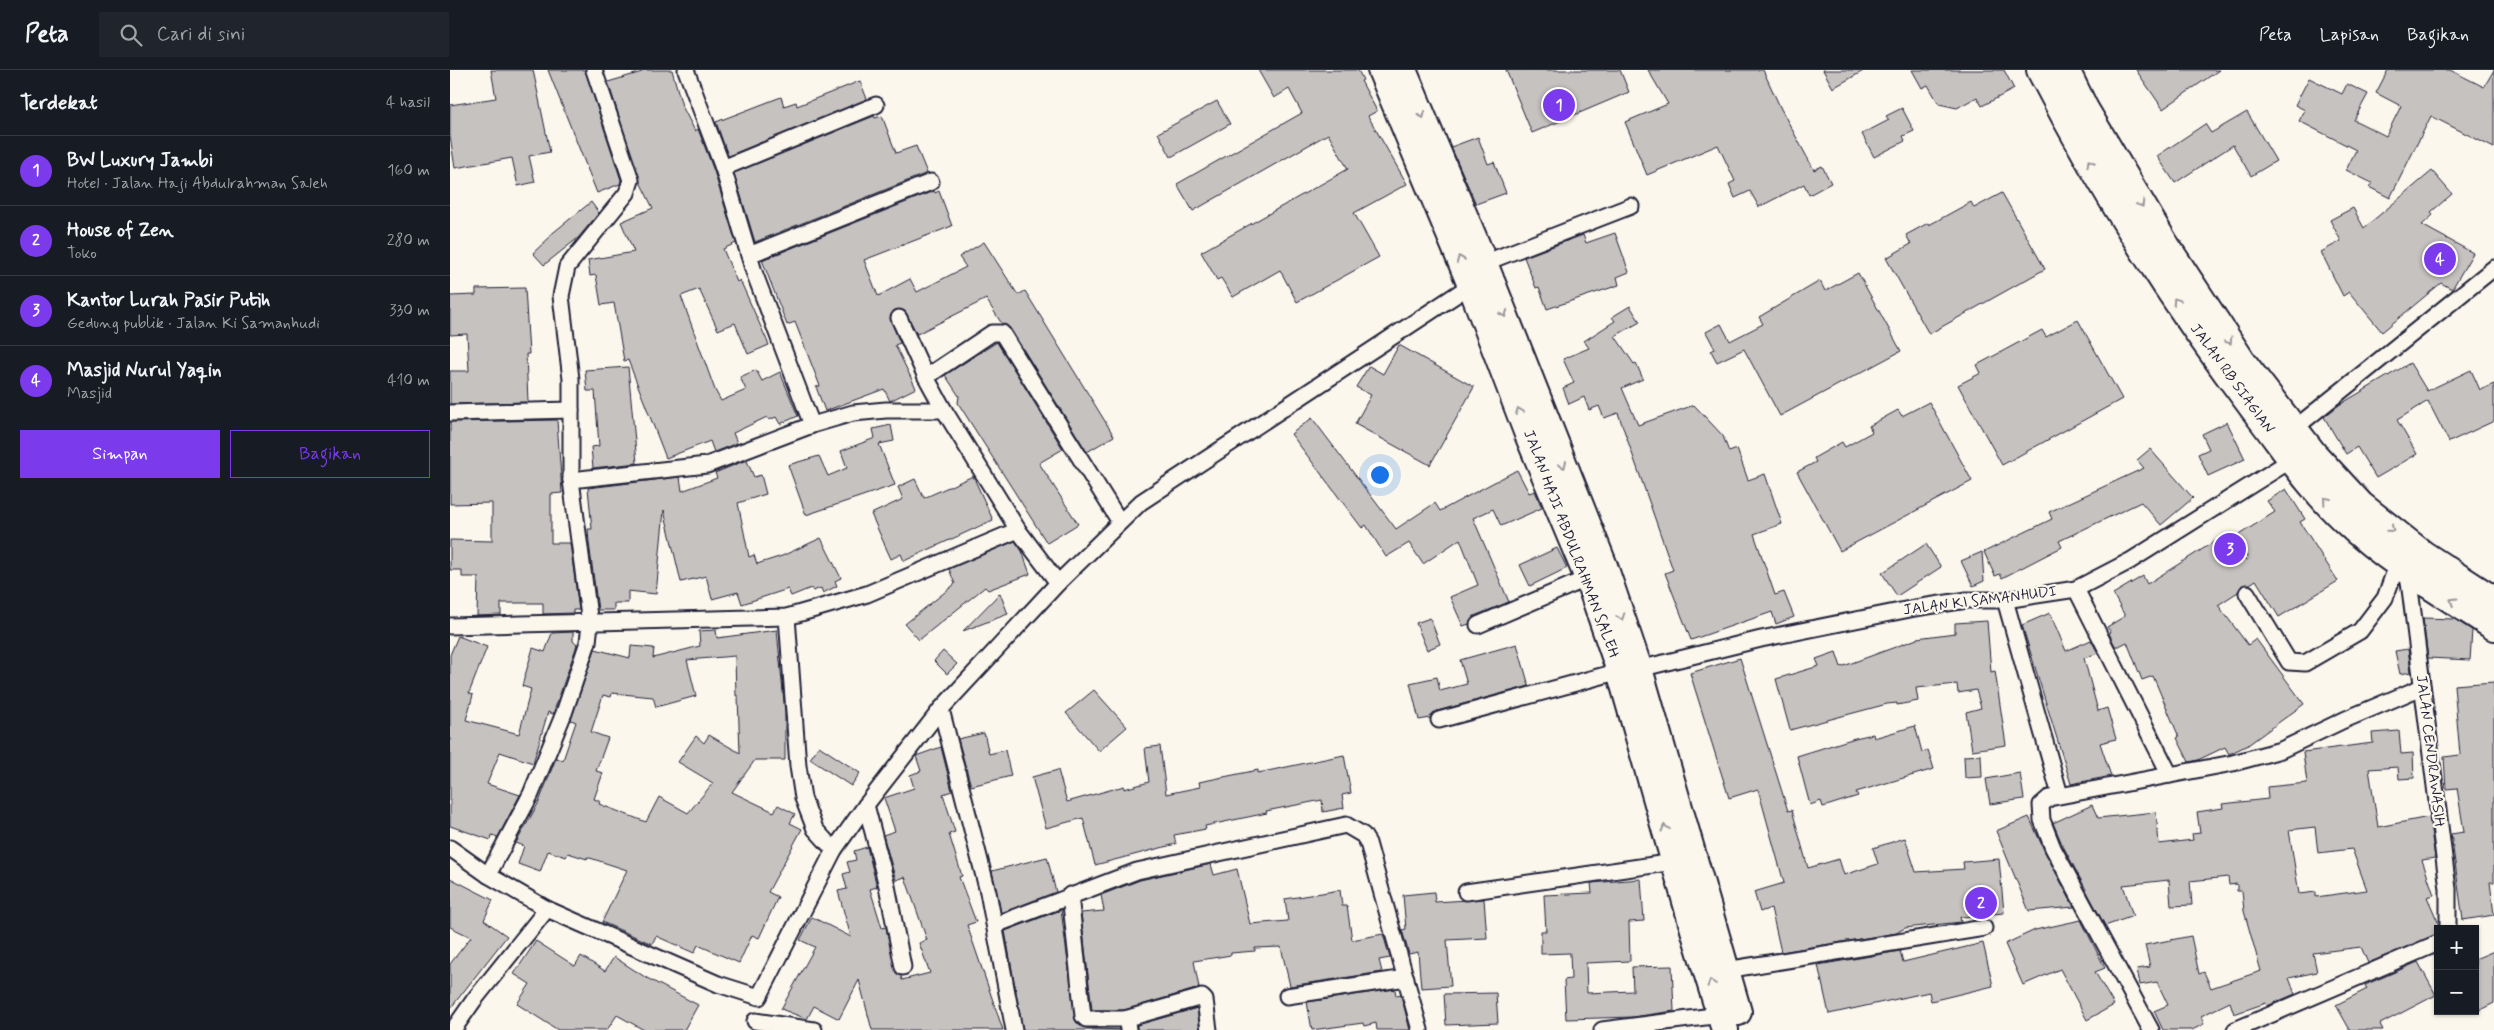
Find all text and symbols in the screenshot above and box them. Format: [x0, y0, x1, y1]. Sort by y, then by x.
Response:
search box [99, 12, 449, 57]
text: Peta [25, 19, 69, 50]
icon: search [117, 21, 145, 49]
text: Cari di sini [157, 22, 245, 47]
text: Peta [2259, 23, 2292, 47]
text: Lapisan [2320, 23, 2379, 47]
text: Bagikan [2407, 23, 2469, 47]
pin: 1 [1543, 86, 1575, 124]
text: Terdekat [20, 89, 98, 117]
text: 4 hasil [386, 92, 430, 113]
one-way arrow [1416, 110, 1426, 119]
text: BW Luxury Jambi [67, 148, 213, 173]
one-way arrow [2087, 159, 2097, 168]
text: 1 [32, 160, 40, 181]
text: 160 m [387, 160, 430, 181]
text: Hotel · Jalan Haji Abdulrahman Saleh [67, 173, 328, 194]
one-way arrow [2135, 198, 2145, 207]
text: House of Zen [67, 218, 174, 243]
text: 2 [32, 230, 40, 251]
text: 280 m [387, 230, 430, 251]
pin: 4 [2424, 240, 2456, 278]
text: Toko [67, 243, 97, 264]
one-way arrow [1455, 255, 1466, 264]
text: Kantor Lurah Pasir Putih [67, 288, 270, 313]
one-way arrow [2173, 297, 2182, 307]
text: 3 [32, 300, 40, 321]
text: 330 m [389, 300, 430, 321]
one-way arrow [1498, 309, 1508, 318]
text: Gedung publik · Jalan Ki Samanhudi [67, 313, 320, 334]
street label: JALAN RB SIAGIAN [2185, 320, 2279, 438]
one-way arrow [2222, 336, 2232, 345]
text: Masjid Nurul Yaqin [67, 358, 222, 383]
text: 4 [31, 370, 41, 391]
text: 410 m [387, 370, 430, 391]
text: Masjid [67, 383, 112, 404]
one-way arrow [1514, 407, 1524, 415]
street label: JALAN HAJI ABDULRAHMAN SALEH [1518, 427, 1624, 661]
button: Simpan [20, 430, 220, 478]
button: Bagikan [230, 430, 430, 478]
one-way arrow [1557, 460, 1568, 469]
your location [1367, 462, 1393, 488]
one-way arrow [2323, 497, 2332, 506]
one-way arrow [2385, 524, 2394, 532]
pin: 3 [2214, 530, 2246, 568]
street label: JALAN KI SAMANHUDI [1902, 582, 2058, 620]
one-way arrow [2449, 598, 2458, 608]
one-way arrow [1615, 612, 1625, 620]
street label: JALAN CENDRAWASIH [2411, 674, 2449, 828]
one-way arrow [1660, 824, 1670, 832]
pin: 2 [1965, 884, 1997, 922]
map controls [2434, 925, 2479, 1015]
button: + [2434, 925, 2479, 970]
button: − [2434, 970, 2479, 1015]
one-way arrow [1706, 980, 1716, 988]

